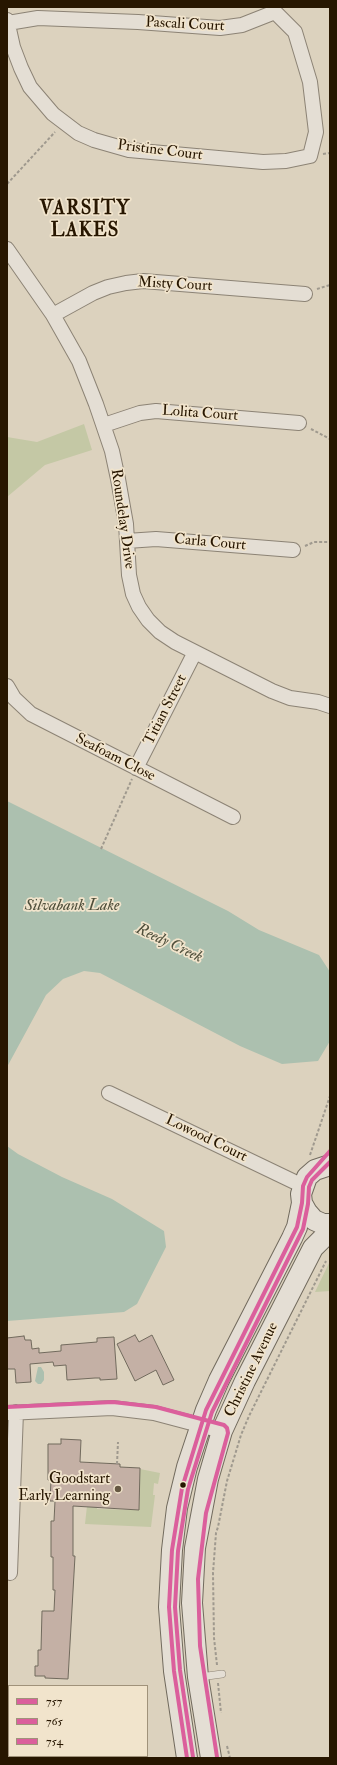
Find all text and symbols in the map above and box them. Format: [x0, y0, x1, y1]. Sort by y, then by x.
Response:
street label: Pascali Court [145, 14, 225, 36]
street label: Pristine Court [116, 137, 204, 165]
district label: VARSITY LAKES [40, 199, 130, 243]
street label: Misty Court [137, 274, 213, 296]
street label: Lolita Court [161, 402, 239, 426]
street label: Roundelay Drive [106, 468, 138, 570]
street label: Carla Court [173, 531, 247, 555]
street label: Titian Street [141, 672, 191, 748]
street label: Seafoam Close [72, 730, 158, 786]
water label: Silvabank Lake [25, 897, 119, 917]
water label: Reedy Creek [133, 920, 205, 968]
street label: Lowood Court [162, 1111, 250, 1167]
street label: Christine Avenue [221, 1320, 283, 1420]
place label: Goodstart Early Learning [18, 1471, 110, 1506]
unlabelled marker [178, 1480, 188, 1490]
marker: Goodstart Early Learning [113, 1484, 123, 1494]
legend [8, 1685, 148, 1757]
text: 757 [46, 1694, 62, 1709]
text: 765 [46, 1714, 63, 1729]
text: 754 [46, 1734, 63, 1749]

